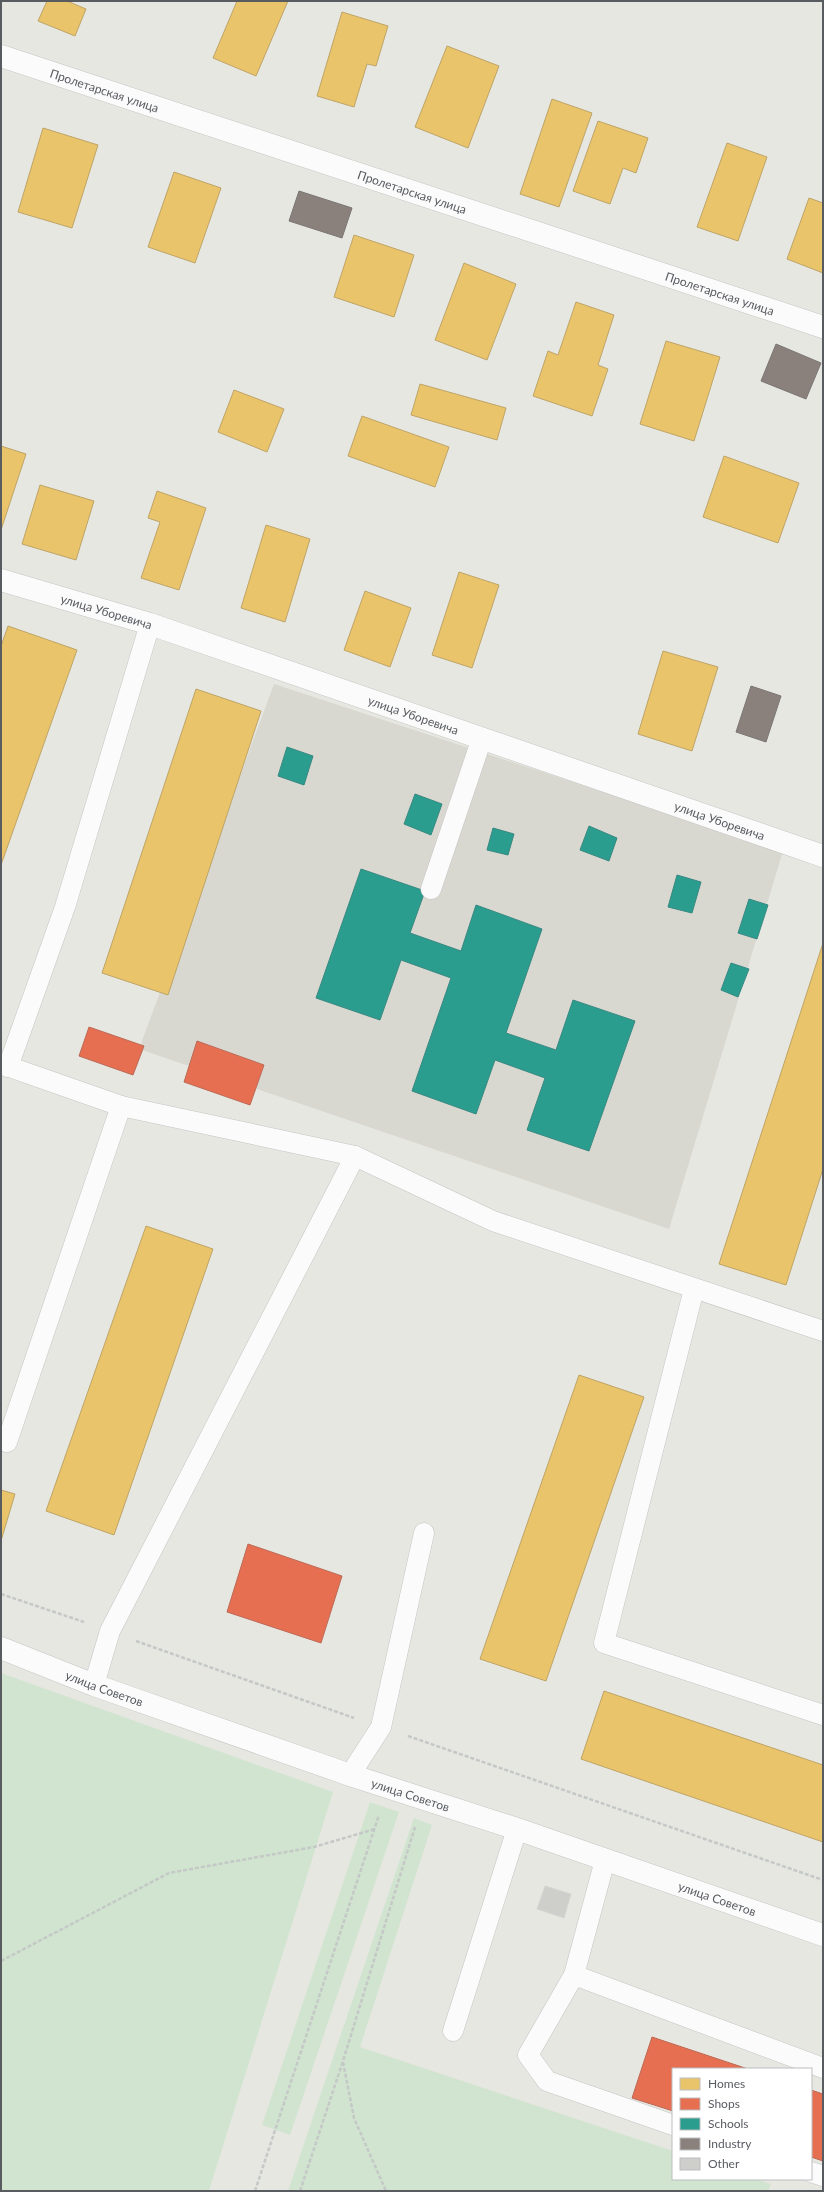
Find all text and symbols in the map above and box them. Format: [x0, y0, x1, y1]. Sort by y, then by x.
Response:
street label: Пролетарская улица [48, 65, 161, 115]
street label: Пролетарская улица [356, 167, 469, 217]
street label: Пролетарская улица [664, 268, 776, 318]
street label: улица Уборевича [59, 591, 154, 632]
street label: улица Уборевича [366, 692, 461, 737]
street label: улица Уборевича [673, 798, 767, 843]
street label: улица Советов [64, 1667, 145, 1709]
street label: улица Советов [369, 1775, 452, 1814]
street label: улица Советов [676, 1878, 758, 1919]
legend [672, 2068, 812, 2180]
text: Homes [708, 2076, 745, 2091]
text: Shops [708, 2096, 740, 2111]
text: Schools [708, 2116, 749, 2131]
text: Industry [708, 2136, 752, 2151]
text: Other [708, 2156, 740, 2171]

